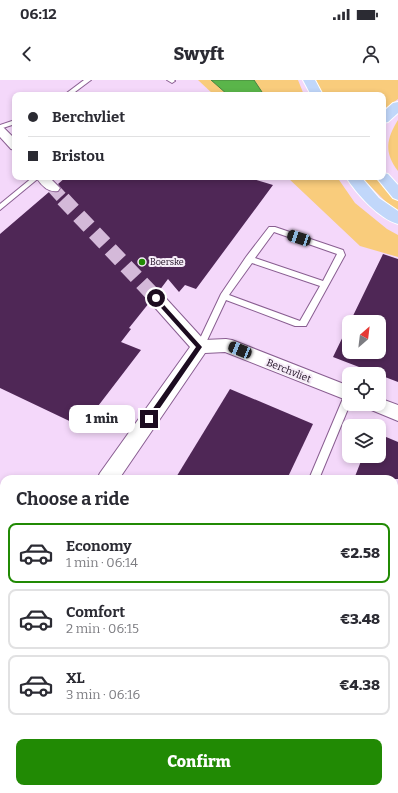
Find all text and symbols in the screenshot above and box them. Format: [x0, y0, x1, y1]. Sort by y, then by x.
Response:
text: 06:12 [20, 5, 57, 23]
icon: back [16, 43, 38, 65]
text: Swyft [174, 43, 224, 65]
icon: person [360, 43, 382, 65]
text: Berchvliet [52, 108, 125, 126]
text: Bristou [52, 147, 104, 165]
car [286, 229, 312, 247]
marker: Boerske [137, 257, 147, 267]
place label: Boerske [150, 257, 184, 267]
route start [147, 289, 165, 307]
north arrow [342, 315, 386, 359]
map controls [342, 315, 386, 463]
car [227, 340, 253, 360]
street label: Berchvliet [265, 357, 313, 385]
button: locate [342, 367, 386, 411]
callout: 1 min [69, 405, 135, 433]
route end [140, 410, 158, 428]
text: 1 min [85, 411, 119, 426]
button: layers [342, 419, 386, 463]
text: Choose a ride [16, 488, 129, 510]
icon: car [18, 535, 54, 571]
text: Economy [66, 537, 132, 555]
text: €2.58 [340, 544, 380, 562]
text: 1 min · 06:14 [66, 555, 138, 570]
icon: car [18, 601, 54, 637]
text: Comfort [66, 603, 125, 621]
text: €3.48 [340, 610, 380, 628]
text: 2 min · 06:15 [66, 621, 139, 636]
icon: car [18, 667, 54, 703]
text: XL [66, 669, 85, 687]
text: €4.38 [339, 676, 380, 694]
text: 3 min · 06:16 [66, 687, 140, 702]
button: Confirm [16, 739, 382, 785]

